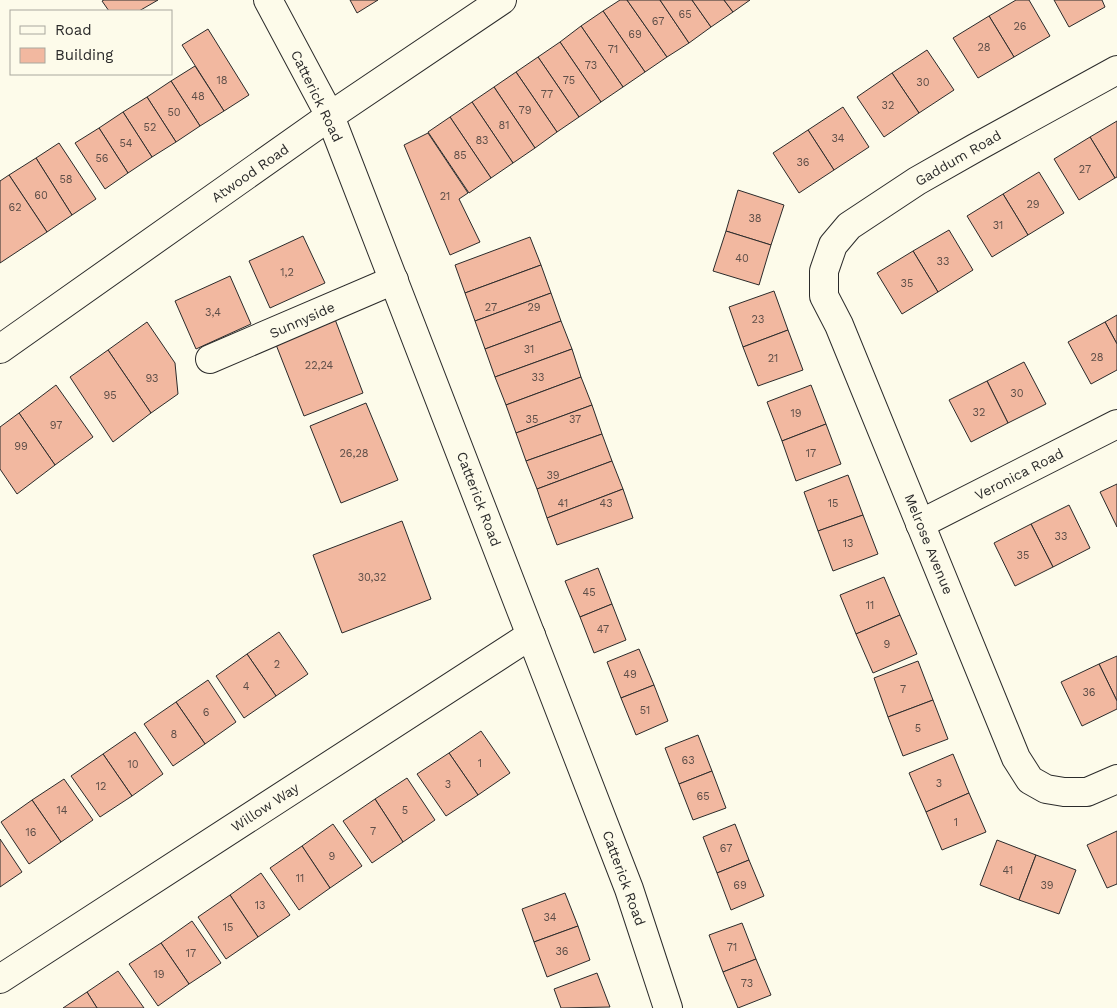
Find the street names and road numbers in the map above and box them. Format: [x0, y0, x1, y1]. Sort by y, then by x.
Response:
street label: Catterick Road [288, 48, 346, 144]
street label: Gaddum Road [912, 127, 1004, 189]
street label: Atwood Road [208, 140, 292, 206]
street label: Sunnyside [267, 299, 337, 341]
street label: Veronica Road [972, 445, 1066, 503]
street label: Catterick Road [454, 449, 504, 549]
street label: Melrose Avenue [901, 491, 957, 597]
street label: Willow Way [228, 779, 302, 835]
street label: Catterick Road [599, 828, 649, 928]

